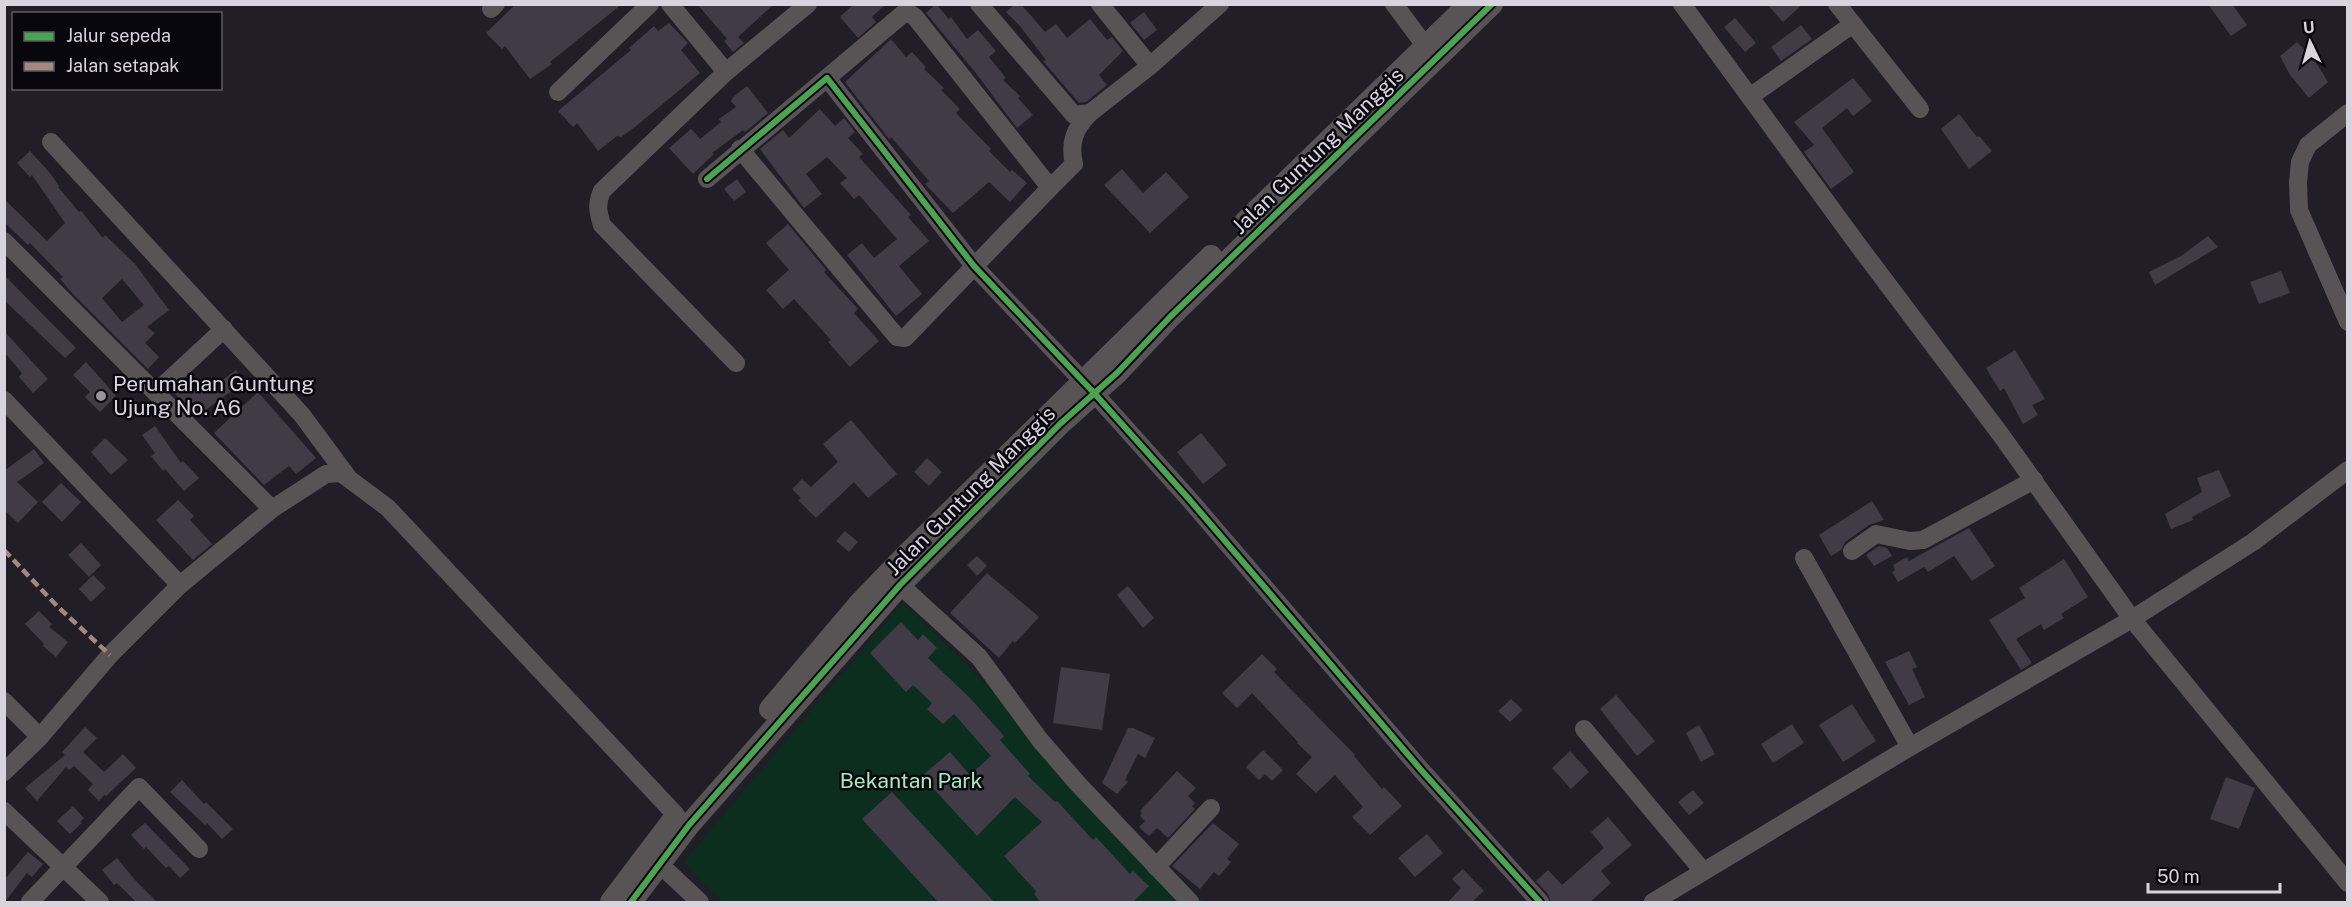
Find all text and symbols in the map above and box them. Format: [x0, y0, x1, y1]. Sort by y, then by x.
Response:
legend [12, 12, 222, 90]
north arrow [2280, 12, 2340, 72]
text: U [2302, 18, 2315, 38]
text: Jalur sepeda [66, 25, 171, 46]
text: Jalan setapak [66, 55, 179, 76]
street label: Jalan Guntung Manggis [1227, 62, 1409, 239]
place label: Perumahan Guntung Ujung No. A6 [113, 371, 314, 420]
marker: Perumahan Guntung Ujung No. A6 [94, 389, 108, 403]
street label: Jalan Guntung Manggis [881, 401, 1060, 580]
park label: Bekantan Park [840, 768, 982, 793]
scale bar [2148, 856, 2280, 894]
text: 50 m [2157, 866, 2200, 887]

